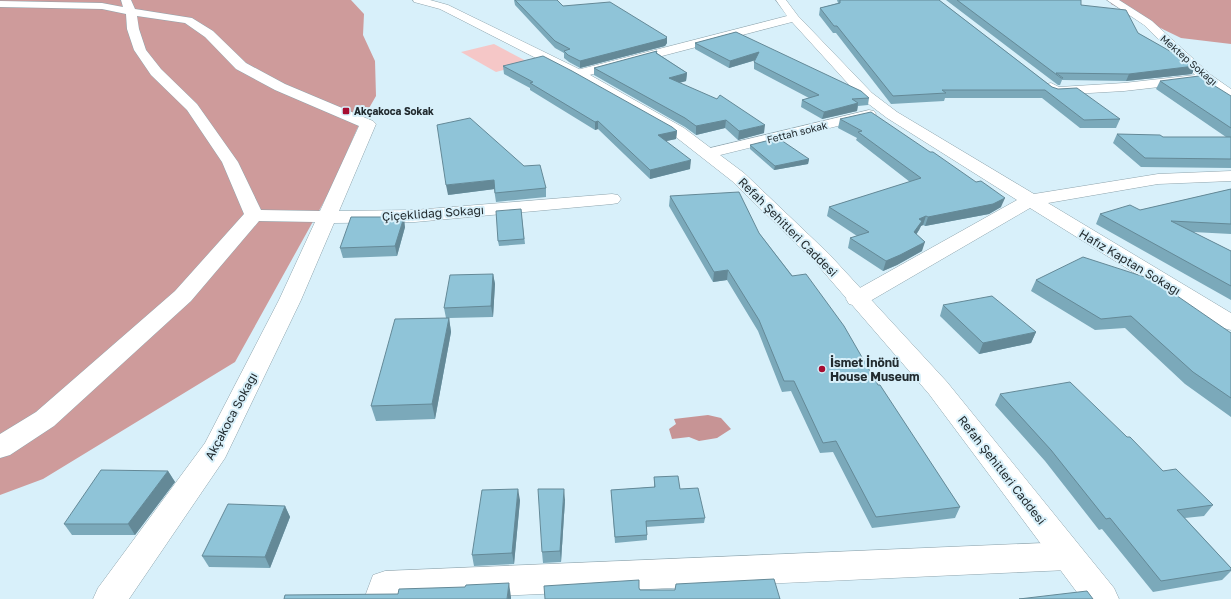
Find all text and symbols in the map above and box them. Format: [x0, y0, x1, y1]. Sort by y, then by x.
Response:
street label: Mektep Sokağı [1158, 32, 1220, 88]
place label: Akçakoca Sokak [354, 105, 434, 117]
marker: Akçakoca Sokak [341, 106, 351, 116]
street label: Fettah sokak [765, 119, 829, 145]
street label: Refah Şehitleri Caddesi [735, 174, 841, 280]
street label: Çiçeklidağ Sokağı [382, 202, 484, 224]
street label: Hafız Kaptan Sokağı [1076, 226, 1184, 298]
place label: İsmet İnönü House Museum [830, 355, 920, 384]
marker: İsmet İnönü House Museum [817, 364, 827, 374]
street label: Akçakoca Sokağı [202, 370, 260, 462]
street label: Refah Şehitleri Caddesi [955, 413, 1049, 527]

